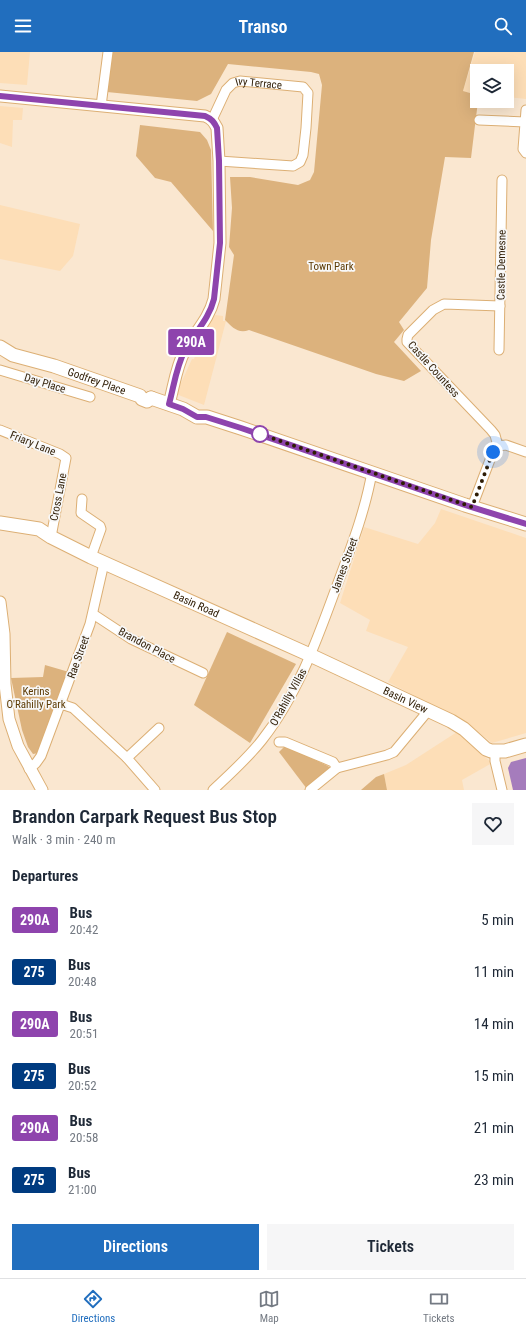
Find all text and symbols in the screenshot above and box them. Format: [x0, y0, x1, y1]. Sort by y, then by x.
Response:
icon: menu [12, 15, 34, 37]
icon: search [492, 15, 514, 37]
text: Transo [238, 16, 288, 37]
map controls [470, 64, 514, 108]
button: layers [470, 64, 514, 108]
street label: Ivy Terrace [234, 75, 282, 92]
street label: Castle Demesne [494, 230, 509, 300]
park label: Town Park [308, 260, 354, 273]
line badge: 290A [163, 329, 219, 355]
text: 290A [176, 334, 206, 350]
street label: Castle Countess [405, 339, 462, 400]
street label: Godfrey Place [66, 365, 127, 398]
street label: Day Place [23, 371, 67, 396]
unlabelled marker [251, 425, 269, 443]
street label: Friary Lane [8, 428, 57, 458]
your location [483, 442, 503, 462]
street label: Cross Lane [47, 472, 70, 522]
street label: James Street [329, 536, 360, 594]
street label: Basin Road [171, 589, 221, 620]
street label: Brandon Place [116, 625, 177, 666]
street label: Rae Street [65, 634, 92, 680]
street label: O'Rahilly Villas [267, 666, 310, 728]
street label: Basin View [381, 684, 430, 716]
park label: Kerins O'Rahilly Park [6, 685, 66, 711]
button: heart [472, 803, 514, 845]
text: Brandon Carpark Request Bus Stop [12, 805, 277, 828]
text: Walk · 3 min · 240 m [12, 832, 116, 847]
text: Departures [12, 867, 78, 885]
text: Bus [70, 904, 92, 922]
text: 5 min [481, 911, 514, 929]
text: 290A [20, 912, 50, 928]
text: 20:42 [70, 922, 98, 937]
text: Bus [68, 956, 91, 974]
text: 11 min [474, 963, 514, 981]
text: 275 [23, 964, 45, 980]
text: 20:48 [68, 974, 97, 989]
text: Bus [70, 1008, 92, 1026]
text: 14 min [474, 1015, 514, 1033]
text: 290A [20, 1016, 50, 1032]
text: 20:51 [70, 1026, 98, 1041]
text: Bus [68, 1060, 91, 1078]
text: 15 min [474, 1067, 514, 1085]
text: 275 [23, 1068, 45, 1084]
text: 20:52 [68, 1078, 97, 1093]
text: Bus [70, 1112, 92, 1130]
text: 21 min [474, 1119, 514, 1137]
text: 290A [20, 1120, 50, 1136]
text: 20:58 [70, 1130, 98, 1145]
text: Bus [68, 1164, 91, 1182]
text: 23 min [474, 1171, 514, 1189]
text: 275 [23, 1172, 45, 1188]
text: 21:00 [68, 1182, 97, 1197]
button: Directions [12, 1224, 259, 1270]
button: Tickets [267, 1224, 514, 1270]
tab: Directions [71, 1288, 115, 1325]
tab: Map [258, 1288, 280, 1325]
tab: Tickets [423, 1288, 455, 1325]

